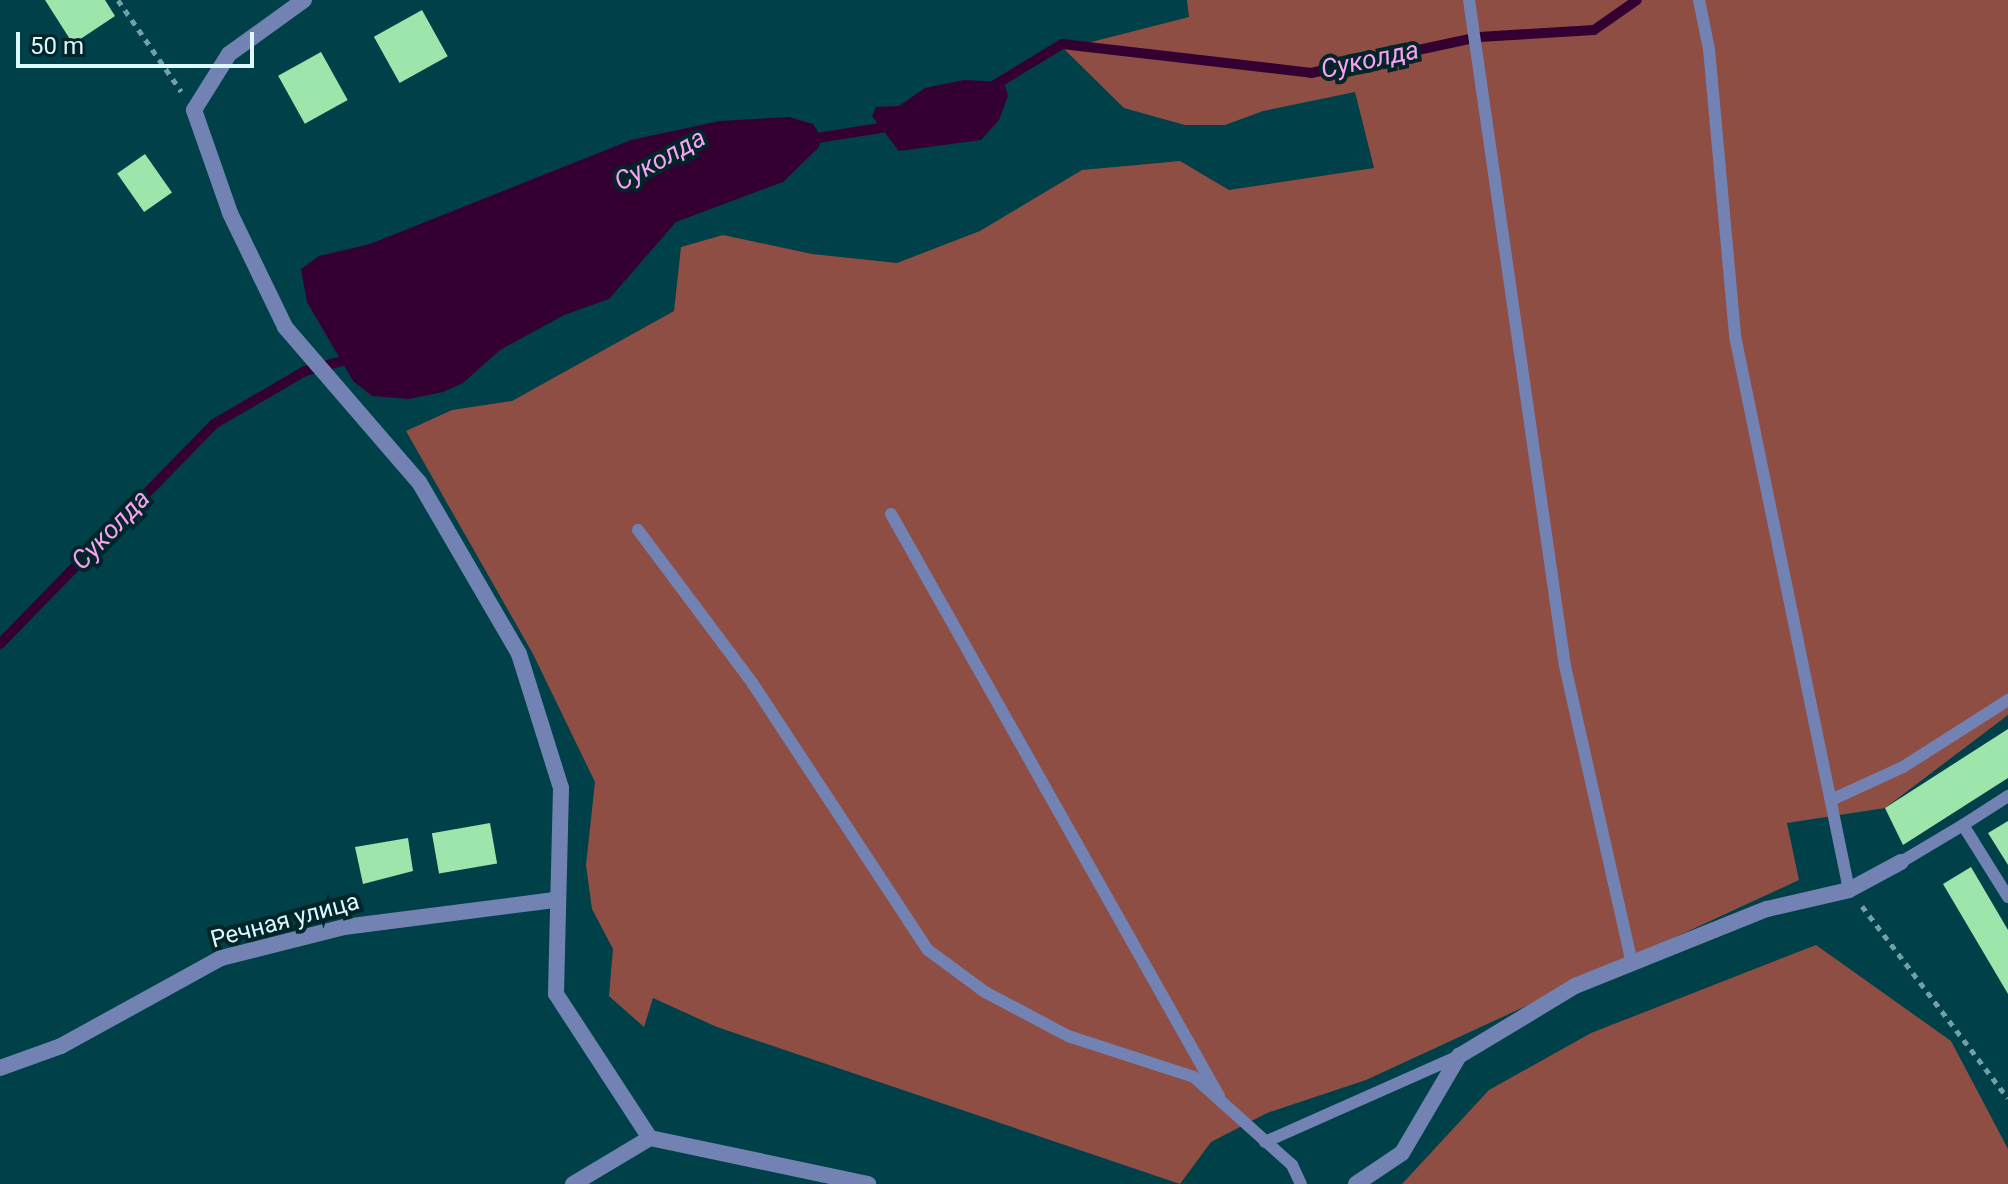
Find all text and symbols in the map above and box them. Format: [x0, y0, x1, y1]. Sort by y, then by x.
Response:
scale bar [20, 16, 258, 66]
text: 50 m [30, 32, 84, 60]
water label: Суколда [1318, 34, 1422, 86]
water label: Суколда [609, 122, 711, 198]
water label: Суколда [65, 483, 157, 577]
street label: Речная улица [208, 887, 362, 955]

